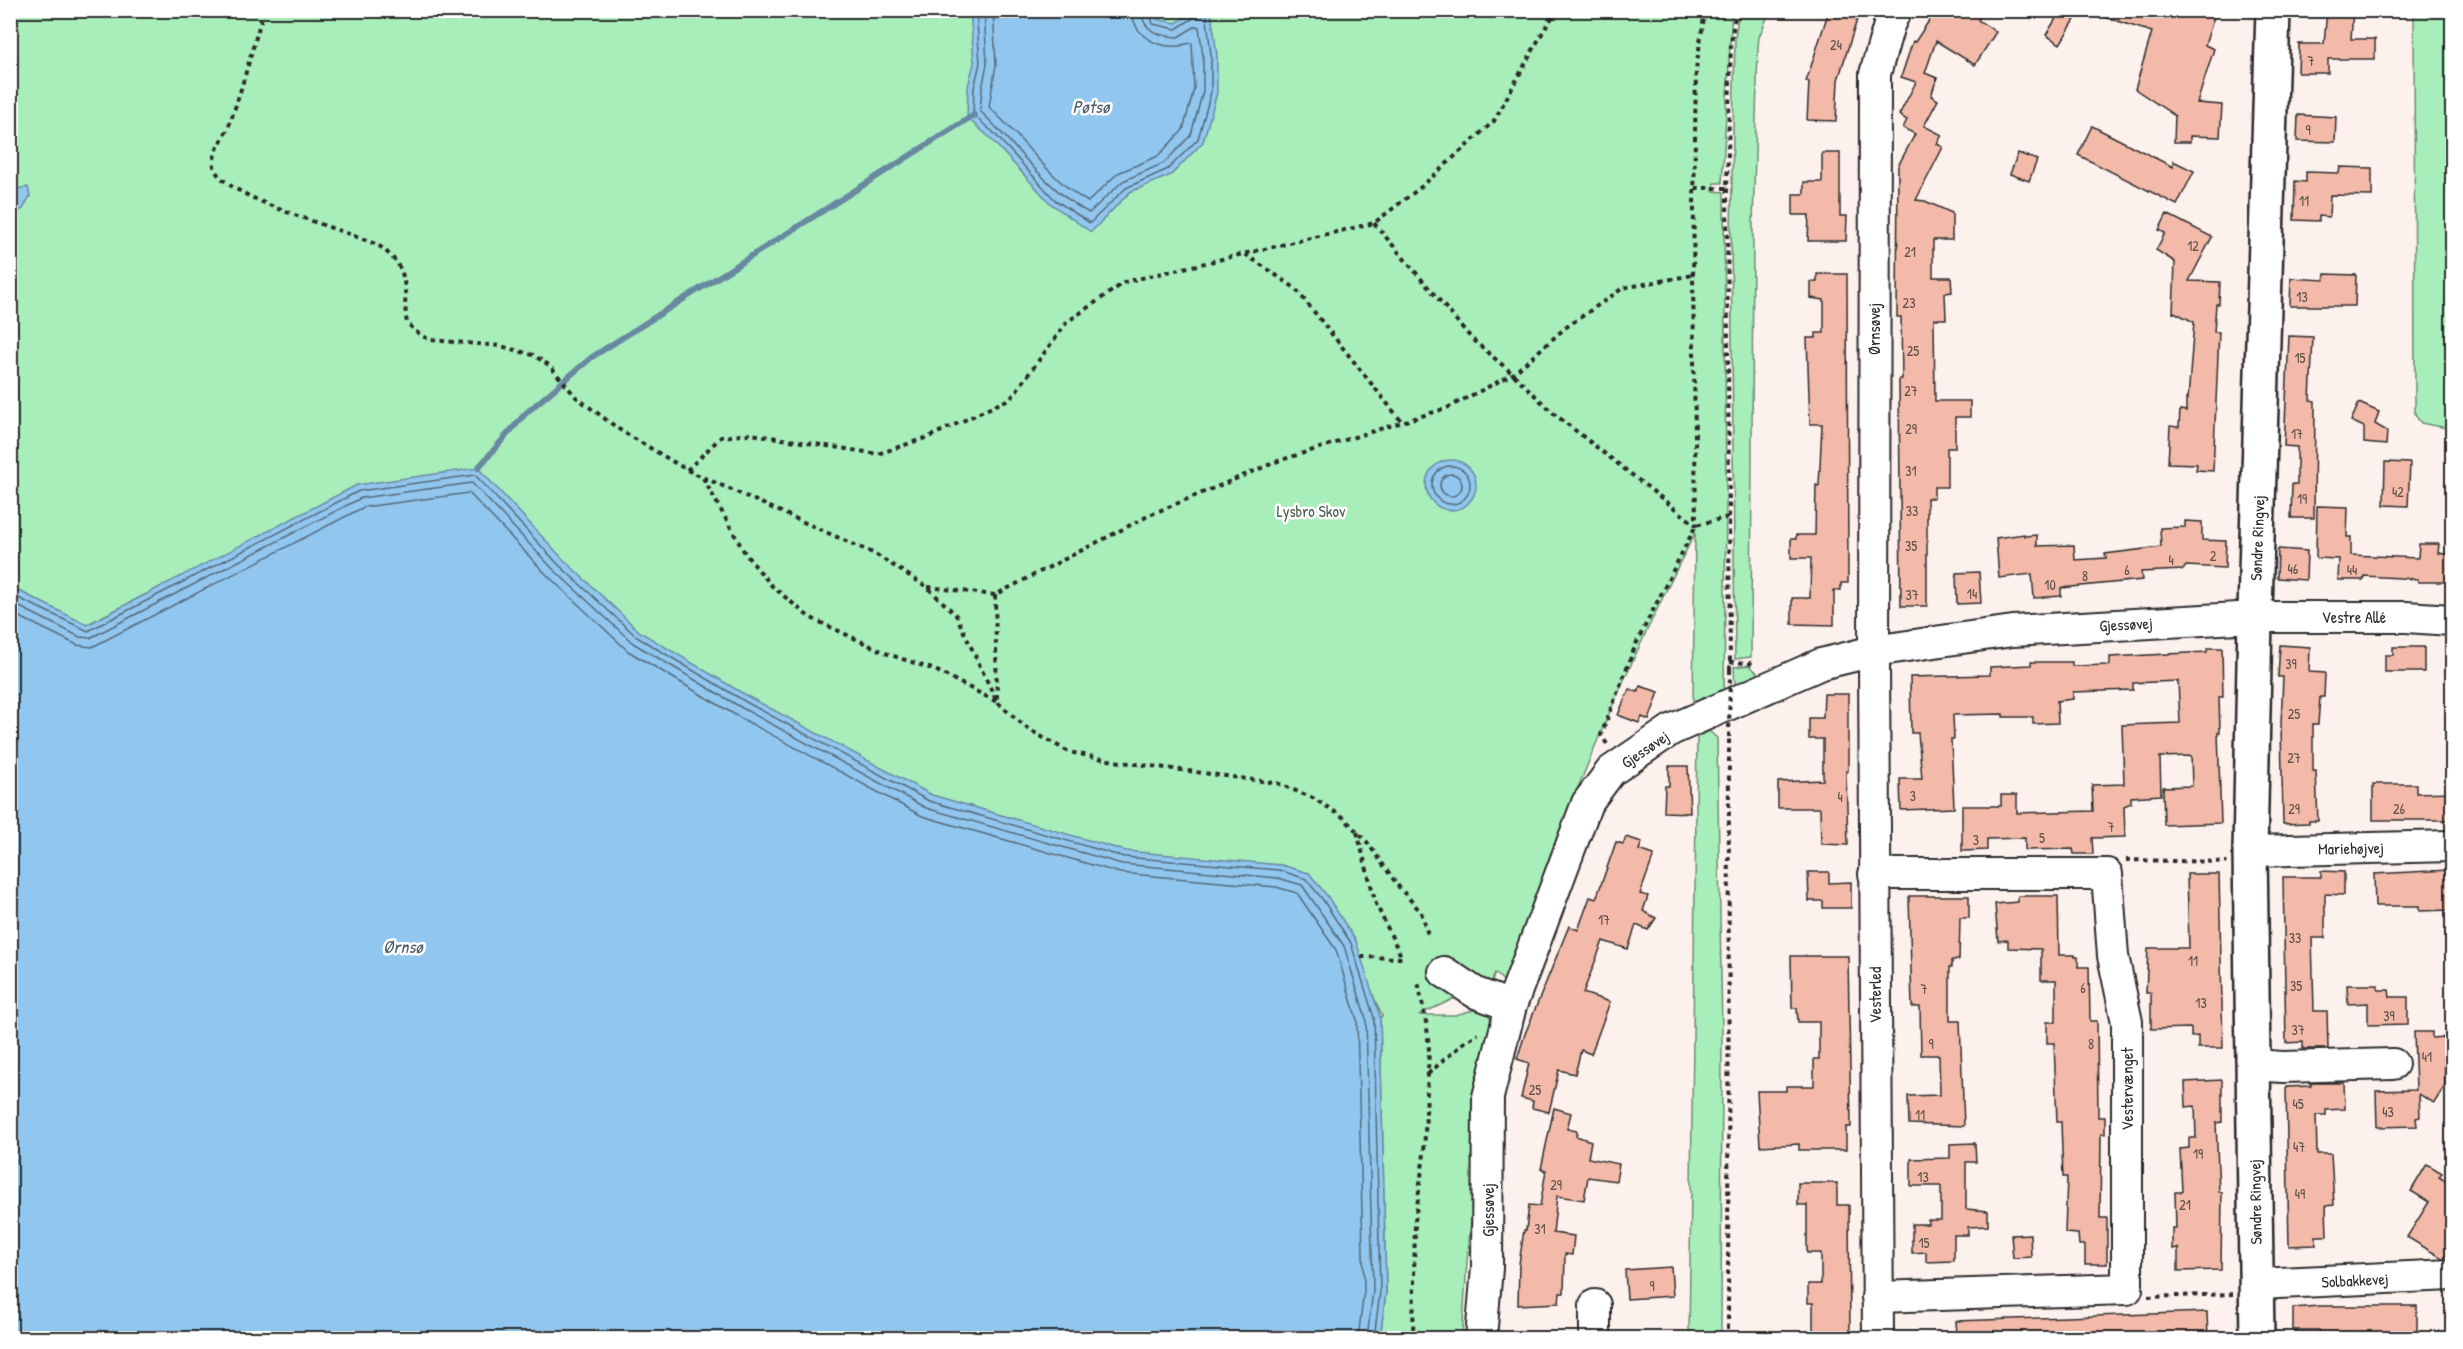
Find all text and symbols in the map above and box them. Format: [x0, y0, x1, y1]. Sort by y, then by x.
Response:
house number: 24 [1830, 35, 1842, 54]
house number: 7 [2308, 51, 2315, 70]
water label: Pøtsø [1073, 94, 1111, 119]
house number: 9 [2305, 120, 2311, 139]
house number: 11 [2299, 191, 2309, 210]
house number: 12 [2187, 236, 2199, 255]
house number: 21 [1904, 242, 1916, 261]
house number: 13 [2296, 287, 2308, 306]
house number: 23 [1903, 293, 1915, 312]
street label: Ørnsøvej [1863, 303, 1885, 355]
house number: 25 [1907, 341, 1919, 360]
house number: 15 [2294, 348, 2306, 367]
house number: 27 [1904, 381, 1918, 400]
house number: 29 [1905, 419, 1917, 438]
house number: 17 [2291, 424, 2303, 443]
house number: 31 [1905, 461, 1917, 480]
house number: 42 [2392, 482, 2404, 501]
house number: 19 [2297, 489, 2307, 508]
street label: Søndre Ringvej [2245, 495, 2269, 581]
park label: Lysbro Skov [1277, 500, 1346, 522]
house number: 33 [1906, 501, 1918, 520]
house number: 35 [1905, 536, 1917, 555]
house number: 2 [2210, 546, 2217, 565]
house number: 4 [2168, 550, 2174, 569]
house number: 46 [2288, 559, 2299, 578]
house number: 6 [2124, 560, 2130, 579]
house number: 44 [2347, 560, 2357, 579]
house number: 8 [2082, 566, 2088, 585]
house number: 10 [2044, 575, 2056, 594]
house number: 14 [1967, 584, 1977, 603]
house number: 37 [1905, 585, 1919, 604]
street label: Vestre Allé [2322, 606, 2387, 628]
street label: Gjessøvej [2099, 612, 2153, 636]
house number: 39 [2285, 654, 2297, 673]
house number: 25 [2288, 704, 2300, 723]
street label: Gjessøvej [1617, 725, 1673, 773]
house number: 27 [2287, 748, 2301, 767]
house number: 3 [1910, 786, 1916, 805]
house number: 4 [1837, 787, 1843, 806]
house number: 29 [2288, 799, 2300, 818]
house number: 26 [2393, 799, 2405, 818]
house number: 7 [2108, 817, 2115, 836]
house number: 5 [2039, 828, 2045, 847]
house number: 3 [1973, 830, 1979, 849]
street label: Mariehøjvej [2318, 836, 2384, 860]
house number: 17 [1598, 910, 1610, 929]
house number: 33 [2289, 928, 2301, 947]
water label: Ørnsø [383, 934, 424, 959]
house number: 11 [2188, 951, 2198, 970]
street label: Vesterled [1864, 967, 1886, 1023]
house number: 35 [2290, 976, 2302, 995]
house number: 6 [2080, 978, 2086, 997]
house number: 7 [1921, 979, 1928, 998]
house number: 13 [2195, 993, 2207, 1012]
house number: 39 [2383, 1006, 2395, 1025]
house number: 37 [2291, 1020, 2305, 1039]
house number: 9 [1928, 1034, 1934, 1053]
house number: 8 [2088, 1034, 2094, 1053]
street label: Vestervænget [2116, 1047, 2138, 1131]
house number: 41 [2422, 1047, 2432, 1066]
house number: 25 [1529, 1080, 1541, 1099]
house number: 45 [2292, 1094, 2304, 1113]
house number: 43 [2382, 1102, 2394, 1121]
house number: 11 [1915, 1105, 1925, 1124]
house number: 47 [2293, 1137, 2305, 1156]
house number: 19 [2193, 1144, 2203, 1163]
street label: Søndre Ringvej [2243, 1159, 2267, 1245]
house number: 13 [1917, 1167, 1929, 1186]
house number: 29 [1550, 1175, 1562, 1194]
street label: Gjessøvej [1477, 1183, 1499, 1237]
house number: 49 [2295, 1184, 2305, 1203]
house number: 21 [2179, 1195, 2191, 1214]
house number: 31 [1534, 1219, 1546, 1238]
house number: 15 [1918, 1233, 1930, 1252]
street label: Solbakkevej [2321, 1267, 2389, 1293]
house number: 9 [1649, 1276, 1655, 1295]

